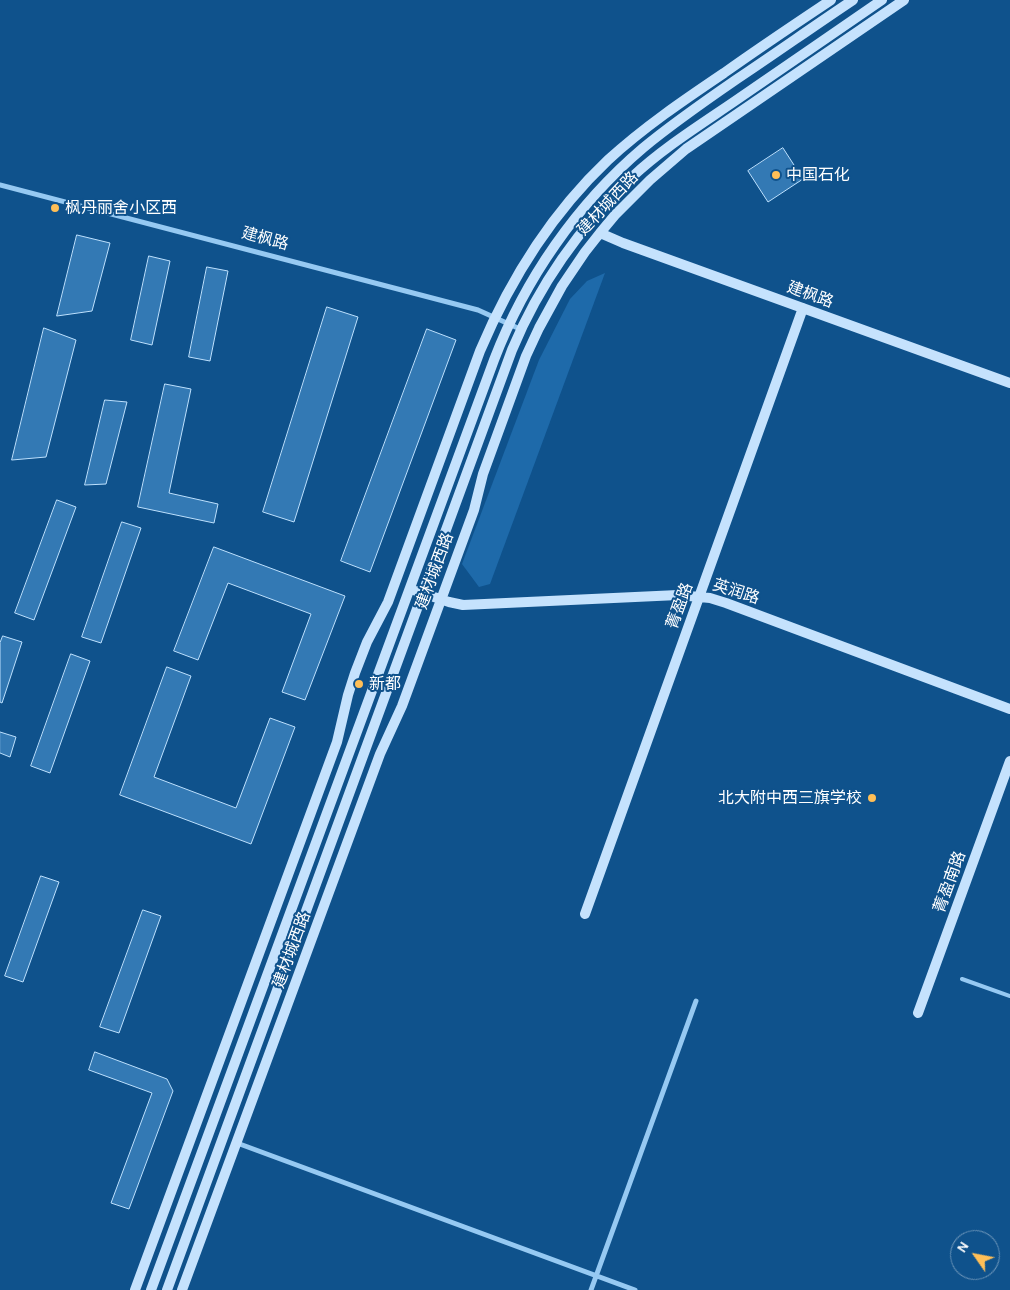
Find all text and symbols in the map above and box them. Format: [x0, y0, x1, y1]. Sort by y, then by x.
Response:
place label: 中国石化 [786, 165, 850, 185]
street label: 建材城西路 [574, 168, 642, 240]
marker: 中国石化 [770, 169, 782, 181]
place label: 枫丹丽舍小区西 [65, 198, 177, 218]
marker: 枫丹丽舍小区西 [49, 202, 61, 214]
street label: 建枫路 [239, 224, 291, 254]
street label: 建枫路 [784, 278, 836, 312]
street label: 建材城西路 [412, 530, 458, 612]
street label: 英润路 [710, 575, 762, 609]
street label: 菁盈路 [663, 580, 697, 632]
place label: 新都 [369, 674, 401, 694]
marker: 新都 [353, 678, 365, 690]
place label: 北大附中西三旗学校 [718, 788, 862, 808]
marker: 北大附中西三旗学校 [866, 792, 878, 804]
street label: 菁盈南路 [930, 849, 970, 915]
street label: 建材城西路 [269, 909, 315, 991]
north arrow [950, 1230, 1000, 1280]
text: N [953, 1238, 973, 1256]

